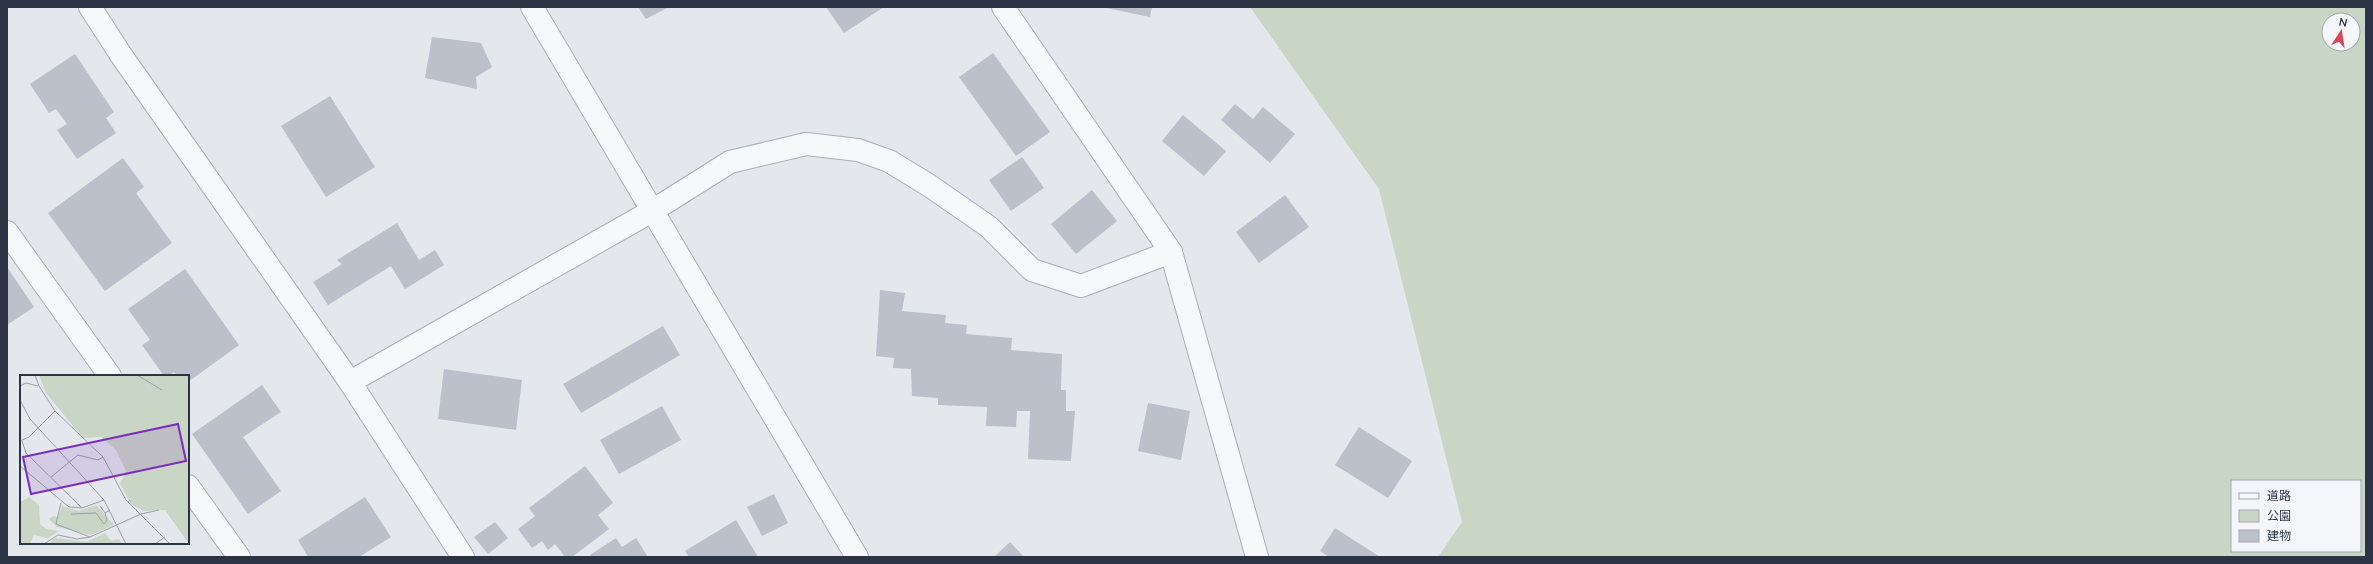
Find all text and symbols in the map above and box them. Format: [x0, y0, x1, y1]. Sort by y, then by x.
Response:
north arrow [2321, 12, 2361, 52]
text: N [2338, 15, 2349, 30]
inset map [20, 375, 189, 544]
legend [2231, 480, 2361, 552]
text: 道路 [2267, 488, 2291, 503]
text: 公園 [2267, 508, 2291, 523]
text: 建物 [2267, 528, 2291, 543]

